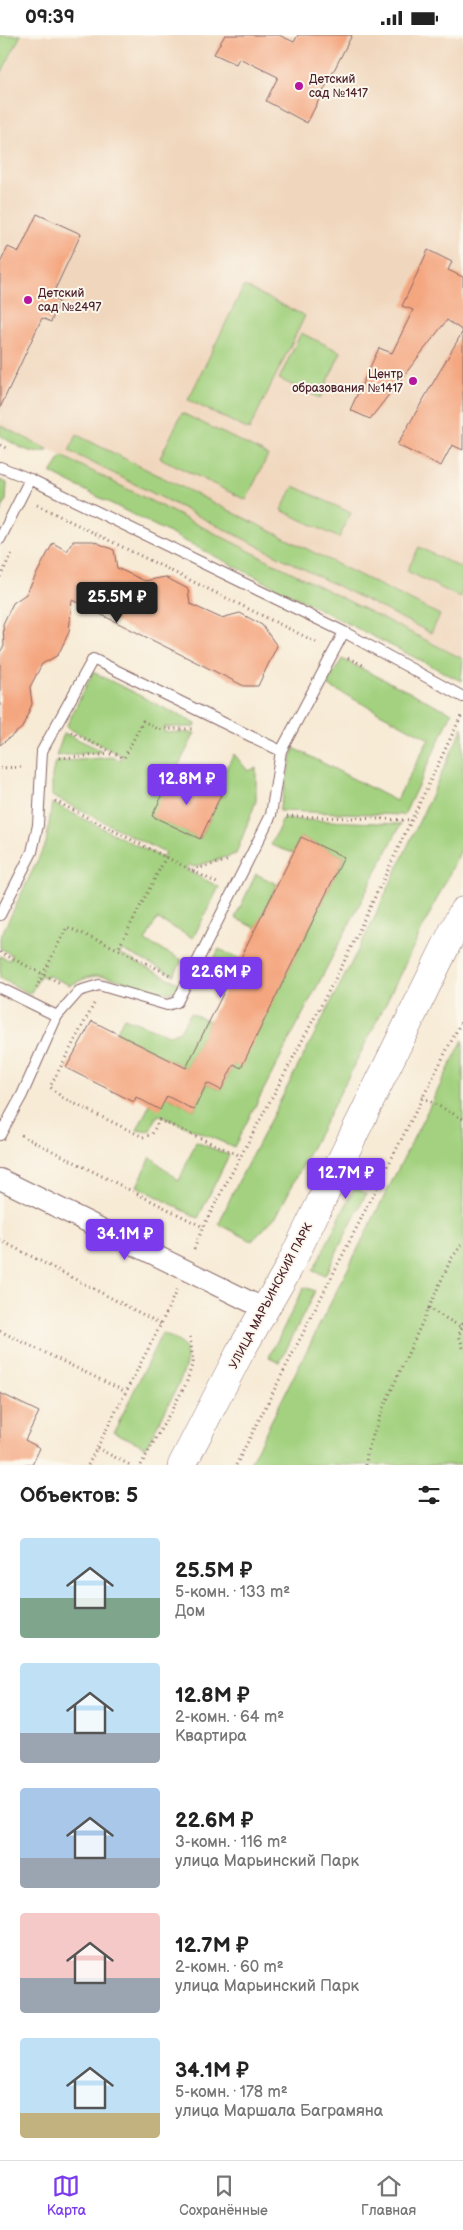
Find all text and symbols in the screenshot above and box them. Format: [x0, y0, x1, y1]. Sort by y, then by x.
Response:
text: 09:39 [25, 6, 75, 29]
place label: Детский сад №1417 [309, 72, 368, 101]
marker: Детский сад №1417 [293, 80, 305, 92]
place label: Детский сад №2497 [38, 286, 102, 315]
marker: Детский сад №2497 [22, 294, 34, 306]
place label: Центр образования №1417 [292, 367, 403, 396]
marker: Центр образования №1417 [407, 375, 419, 387]
pin: 25.5M ₽ [71, 581, 163, 624]
text: 25.5M ₽ [88, 588, 147, 607]
pin: 12.8M ₽ [141, 763, 233, 806]
text: 12.8M ₽ [159, 770, 215, 789]
pin: 22.6M ₽ [175, 957, 267, 999]
text: 22.6M ₽ [191, 963, 251, 982]
pin: 12.7M ₽ [300, 1157, 392, 1200]
text: 12.7M ₽ [318, 1164, 374, 1183]
pin: 34.1M ₽ [79, 1219, 171, 1261]
street label: УЛИЦА МАРЬИНСКИЙ ПАРК [226, 1220, 316, 1372]
text: 34.1M ₽ [97, 1225, 153, 1244]
icon: filters [415, 1481, 443, 1509]
text: Объектов: 5 [20, 1483, 138, 1508]
icon: home [60, 1558, 120, 1618]
text: 25.5M ₽ [175, 1558, 252, 1583]
text: 5-комн. · 133 m² [175, 1583, 290, 1602]
text: Дом [175, 1602, 205, 1621]
icon: home [60, 1683, 120, 1743]
text: 12.8M ₽ [175, 1683, 250, 1708]
text: 2-комн. · 64 m² [175, 1708, 284, 1727]
text: Квартира [175, 1727, 247, 1746]
icon: home [60, 1808, 120, 1868]
text: 22.6M ₽ [175, 1808, 254, 1833]
text: 3-комн. · 116 m² [175, 1833, 287, 1852]
text: улица Марьинский Парк [175, 1852, 359, 1871]
icon: home [60, 1933, 120, 1993]
text: 12.7M ₽ [175, 1933, 249, 1958]
text: 2-комн. · 60 m² [175, 1958, 284, 1977]
text: улица Марьинский Парк [175, 1977, 359, 1996]
icon: home [60, 2058, 120, 2118]
text: 34.1M ₽ [175, 2058, 249, 2083]
text: 5-комн. · 178 m² [175, 2083, 288, 2102]
text: улица Маршала Баграмяна [175, 2102, 383, 2121]
tab: Карта [47, 2172, 86, 2219]
tab: Сохранённые [179, 2172, 268, 2219]
tab: Главная [361, 2172, 416, 2219]

